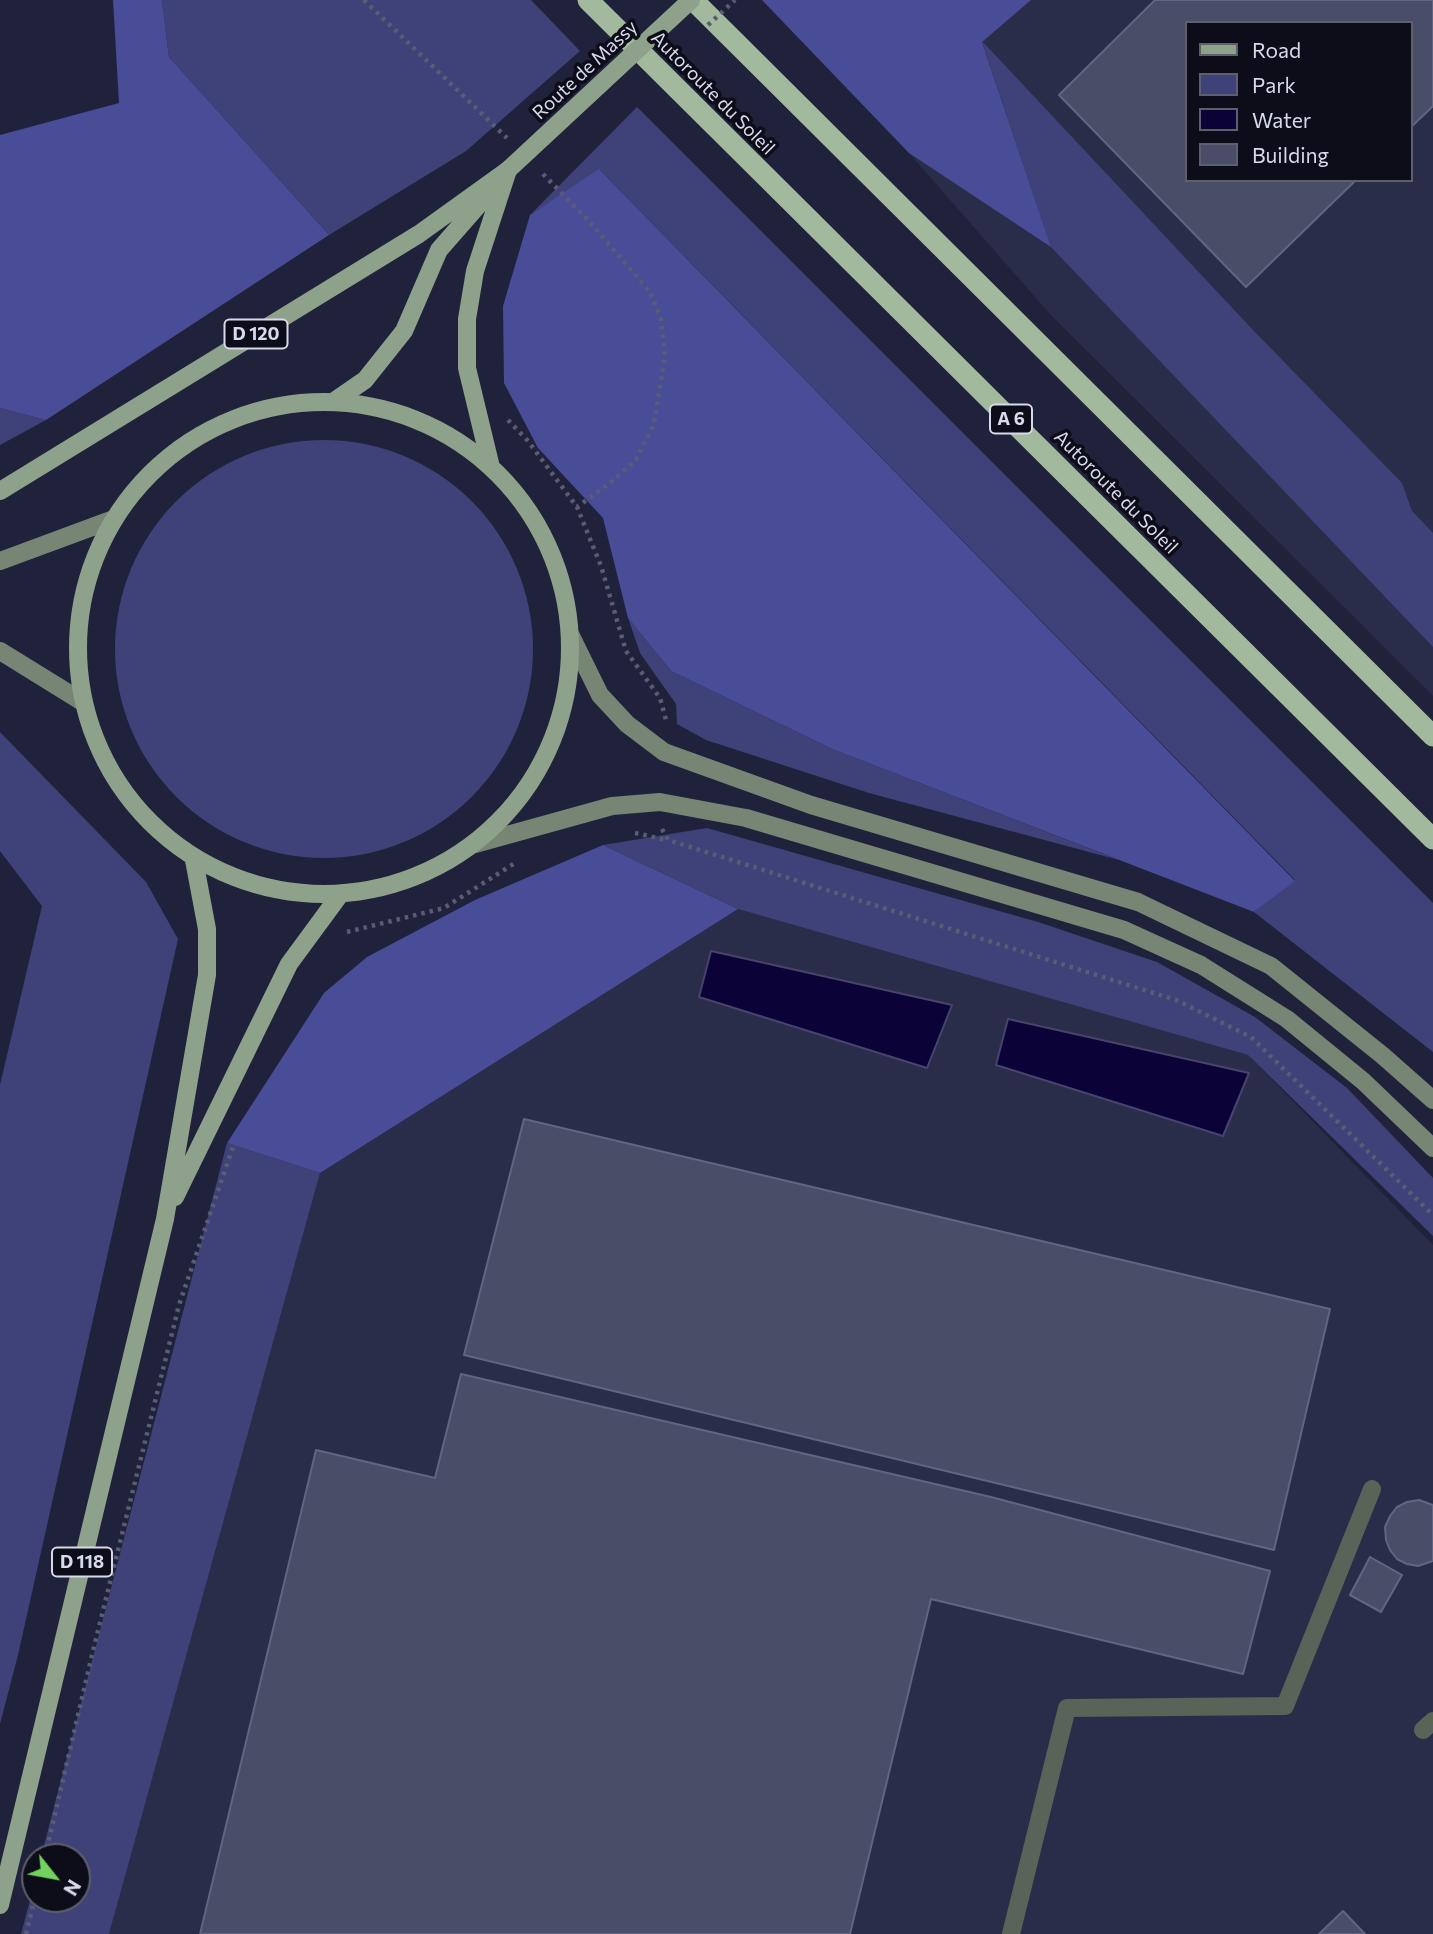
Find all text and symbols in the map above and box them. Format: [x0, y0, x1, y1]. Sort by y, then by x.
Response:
street label: Route de Massy [528, 16, 642, 124]
legend [1184, 21, 1412, 182]
street label: Autoroute du Soleil [646, 26, 780, 160]
text: Road [1252, 37, 1301, 62]
text: Park [1252, 72, 1296, 97]
text: Water [1252, 107, 1311, 132]
text: Building [1252, 142, 1329, 167]
road number: D 120 [224, 320, 288, 348]
road number: A 6 [990, 404, 1032, 433]
street label: Autoroute du Soleil [1049, 425, 1183, 559]
road number: D 118 [52, 1548, 112, 1576]
north arrow [21, 1843, 91, 1913]
text: N [59, 1876, 86, 1900]

